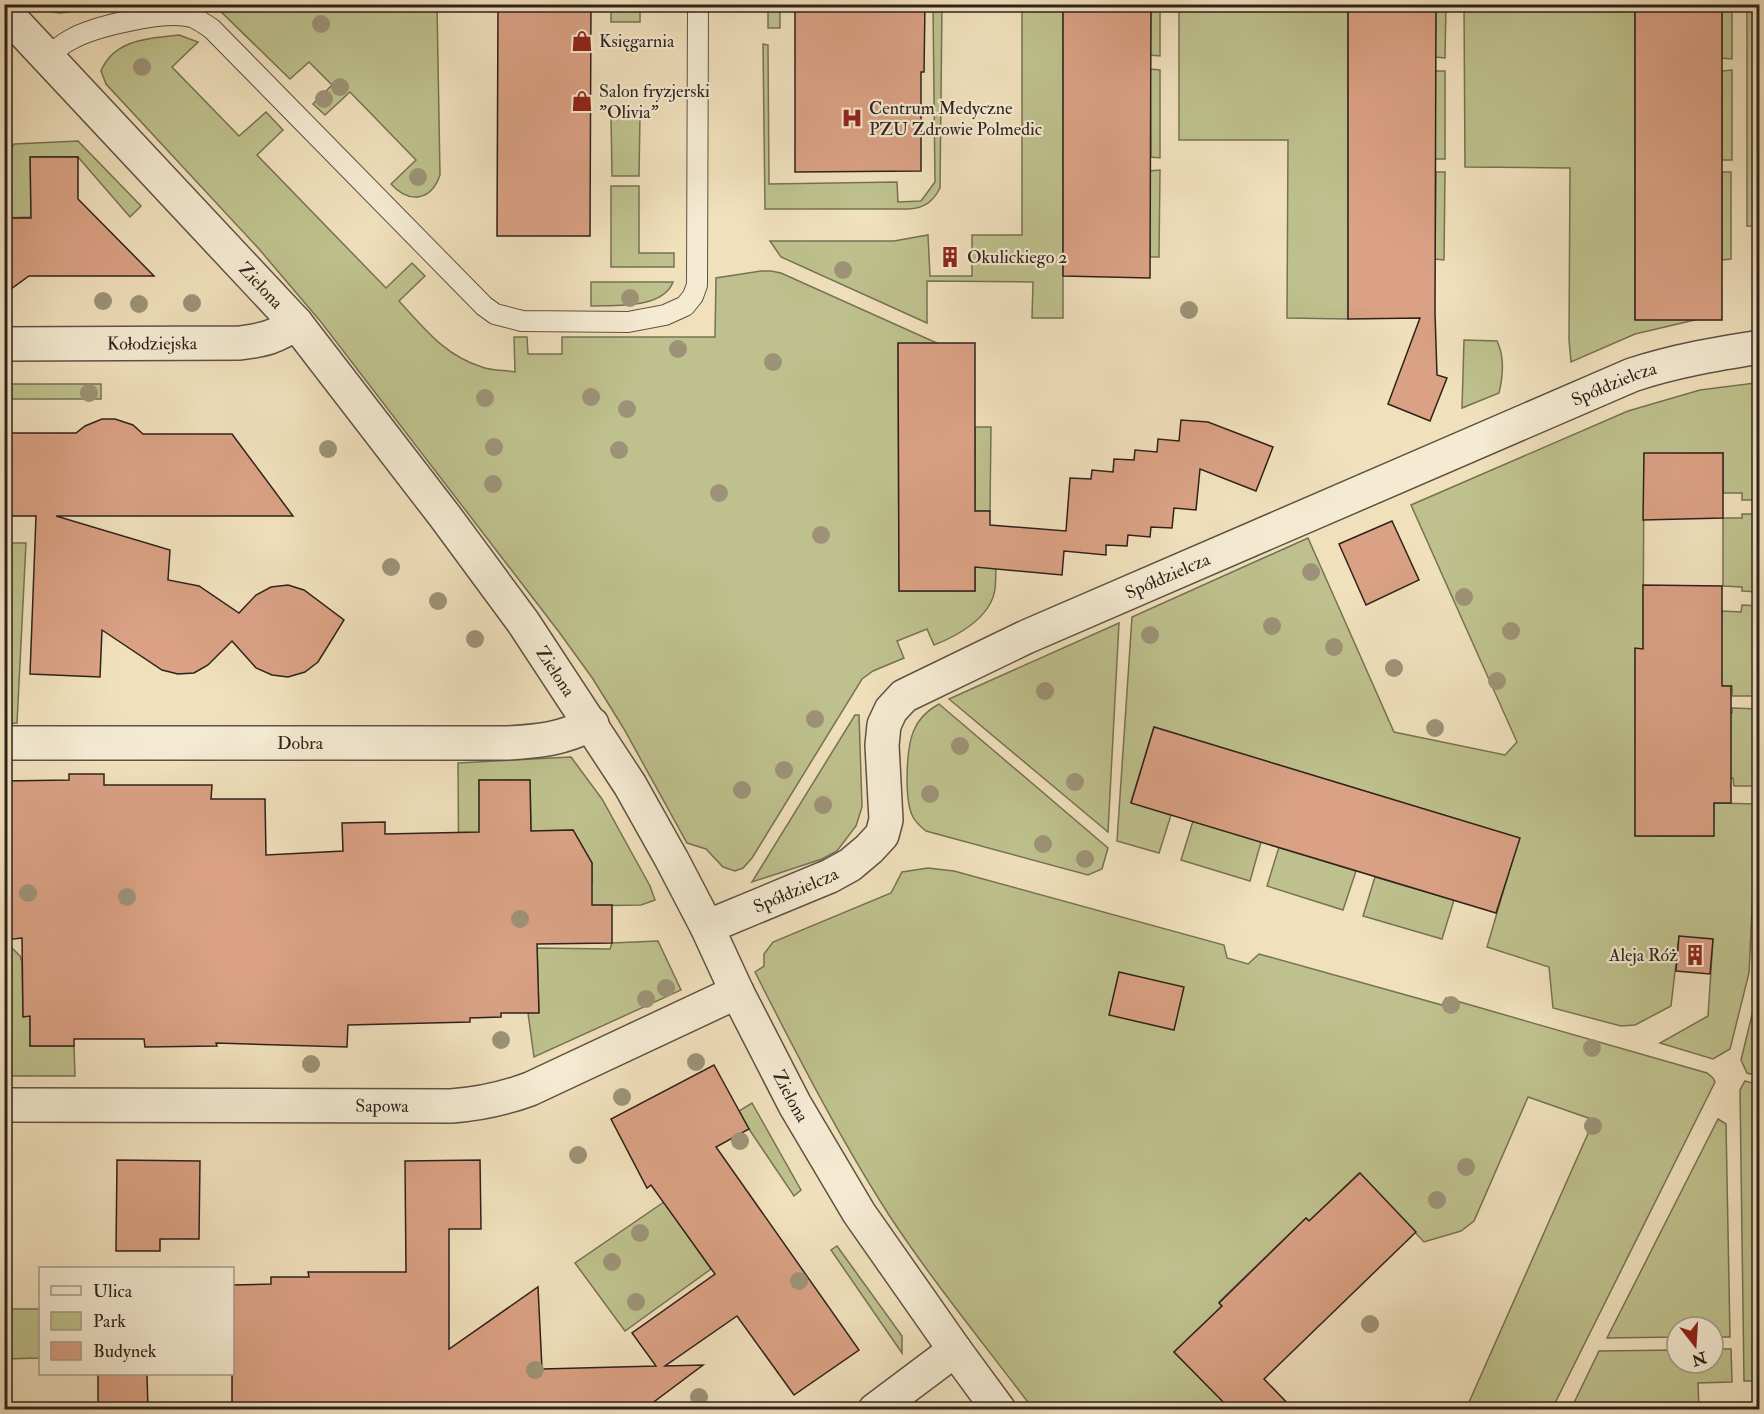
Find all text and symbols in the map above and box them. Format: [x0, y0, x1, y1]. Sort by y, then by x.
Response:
shop icon: Księgarnia [570, 29, 594, 53]
place label: Księgarnia [599, 30, 675, 53]
place label: Salon fryzjerski "Olivia" [599, 80, 710, 124]
shop icon: Salon fryzjerski "Olivia" [570, 89, 594, 113]
place label: Centrum Medyczne PZU Zdrowie Polmedic [869, 97, 1042, 141]
hospital icon: Centrum Medyczne PZU Zdrowie Polmedic [840, 106, 864, 130]
building icon: Okulickiego 2 [938, 245, 962, 269]
place label: Okulickiego 2 [967, 246, 1067, 269]
street label: Zielona [234, 257, 289, 314]
street label: Kołodziejska [107, 332, 198, 355]
street label: Spółdzielcza [1568, 356, 1660, 411]
street label: Spółdzielcza [1122, 547, 1214, 604]
street label: Zielona [531, 642, 581, 702]
street label: Dobra [277, 732, 324, 755]
street label: Spółdzielcza [750, 862, 843, 918]
building icon: Aleja Róż [1683, 943, 1707, 967]
place label: Aleja Róż [1608, 944, 1678, 967]
street label: Zielona [768, 1066, 814, 1127]
street label: Sapowa [355, 1094, 409, 1117]
legend [39, 1267, 234, 1375]
text: Ulica [93, 1280, 133, 1303]
text: Park [93, 1310, 126, 1333]
north arrow [1665, 1315, 1725, 1375]
text: Budynek [93, 1340, 157, 1363]
text: N [1689, 1346, 1710, 1370]

